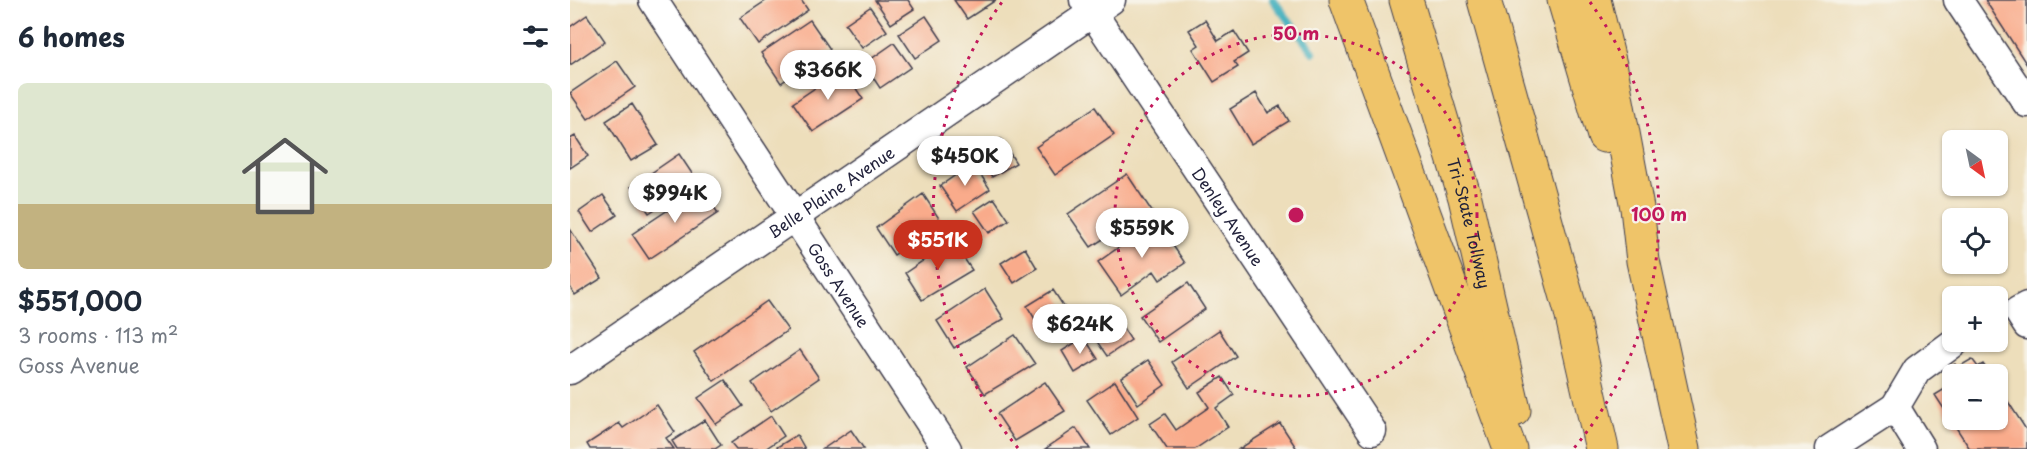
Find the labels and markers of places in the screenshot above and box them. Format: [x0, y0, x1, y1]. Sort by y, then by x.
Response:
pin: $366K [786, 50, 870, 101]
pin: $450K [923, 136, 1007, 187]
pin: $994K [633, 173, 717, 224]
centre of rings [1286, 205, 1306, 225]
pin: $559K [1100, 208, 1184, 259]
pin: $551K [896, 220, 980, 271]
pin: $624K [1038, 304, 1122, 355]

